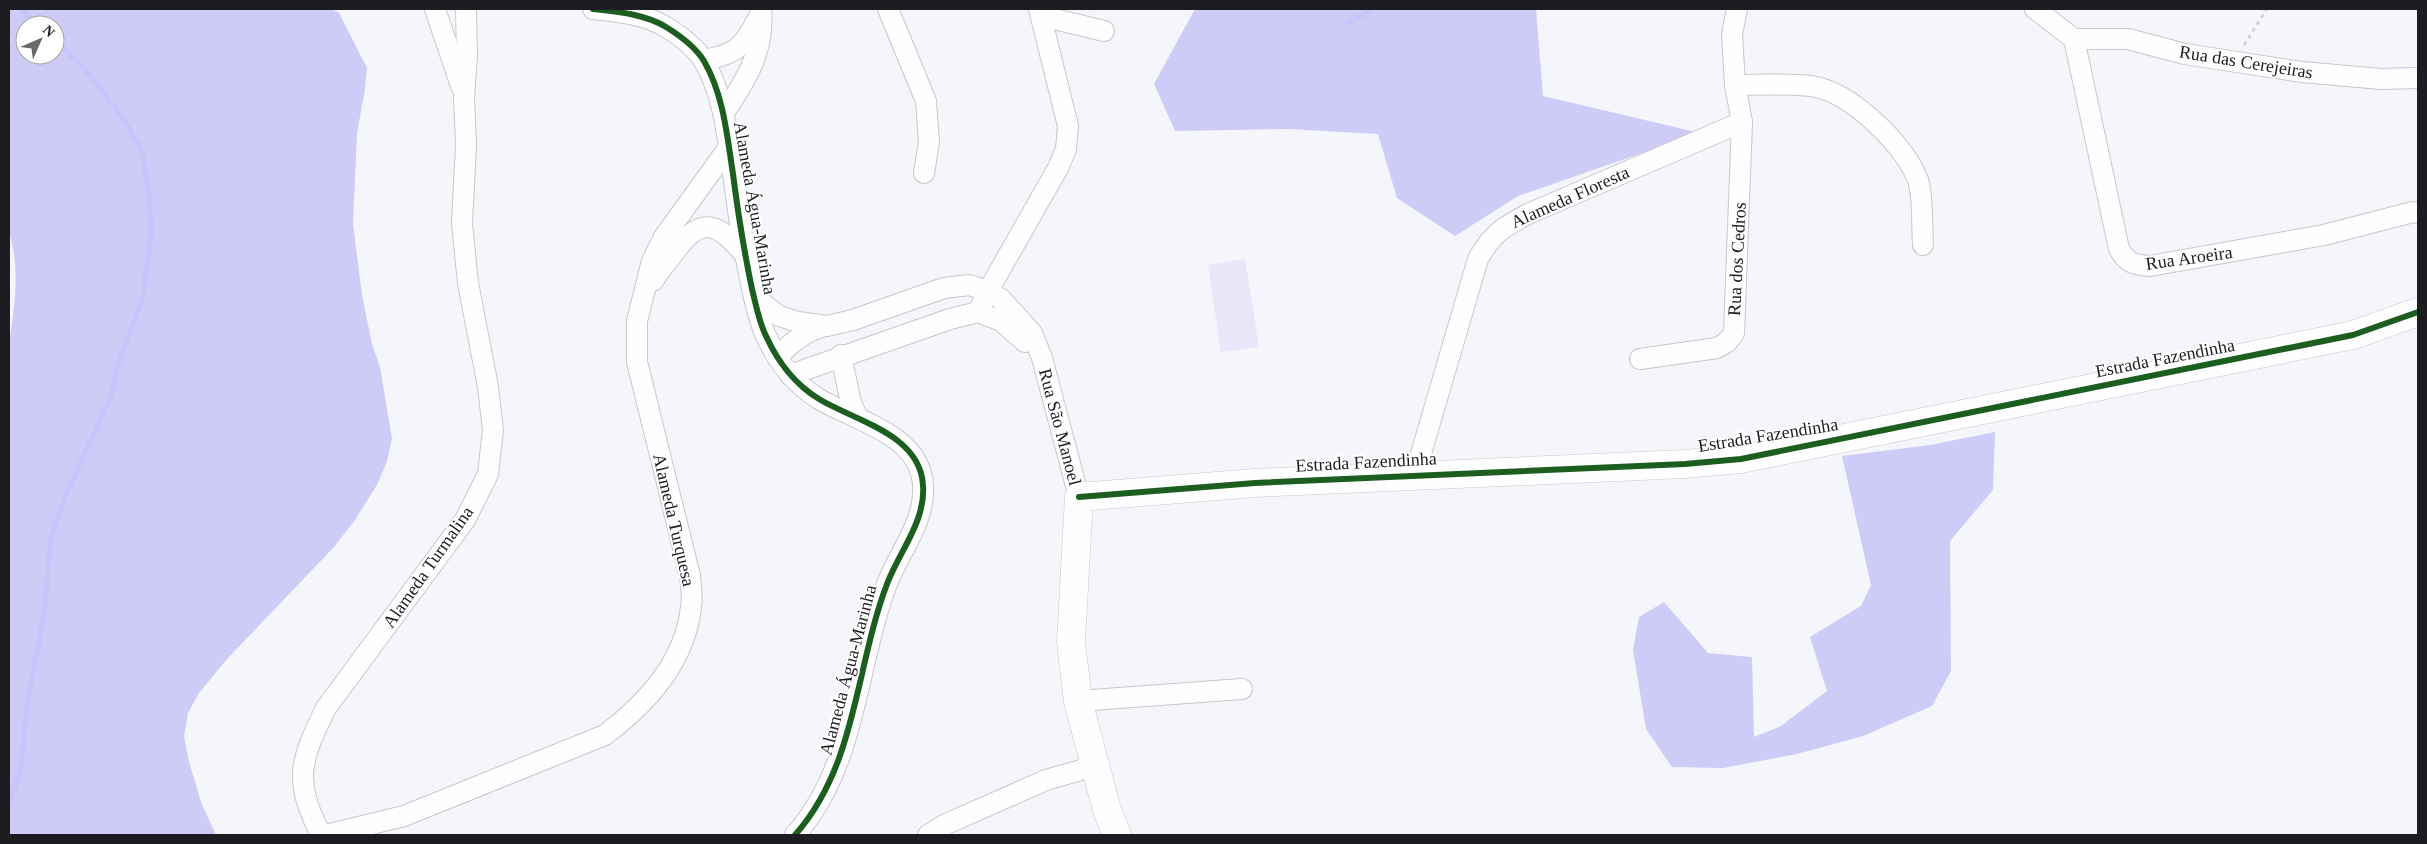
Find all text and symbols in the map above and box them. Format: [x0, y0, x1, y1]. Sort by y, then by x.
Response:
north arrow [15, 15, 65, 65]
text: N [40, 22, 58, 40]
street label: Rua das Cerejeiras [2178, 42, 2314, 82]
street label: Alameda Água-Marinha [730, 120, 781, 296]
street label: Alameda Floresta [1508, 162, 1632, 232]
street label: Rua dos Cedros [1724, 202, 1750, 316]
street label: Rua Aroeira [2144, 242, 2234, 274]
street label: Estrada Fazendinha [2094, 335, 2236, 381]
street label: Rua São Manoel [1035, 366, 1085, 488]
street label: Estrada Fazendinha [1697, 414, 1839, 456]
street label: Estrada Fazendinha [1295, 448, 1437, 476]
street label: Alameda Turquesa [649, 452, 699, 588]
street label: Alameda Turmalina [379, 502, 477, 632]
street label: Alameda Água-Marinha [815, 582, 880, 757]

